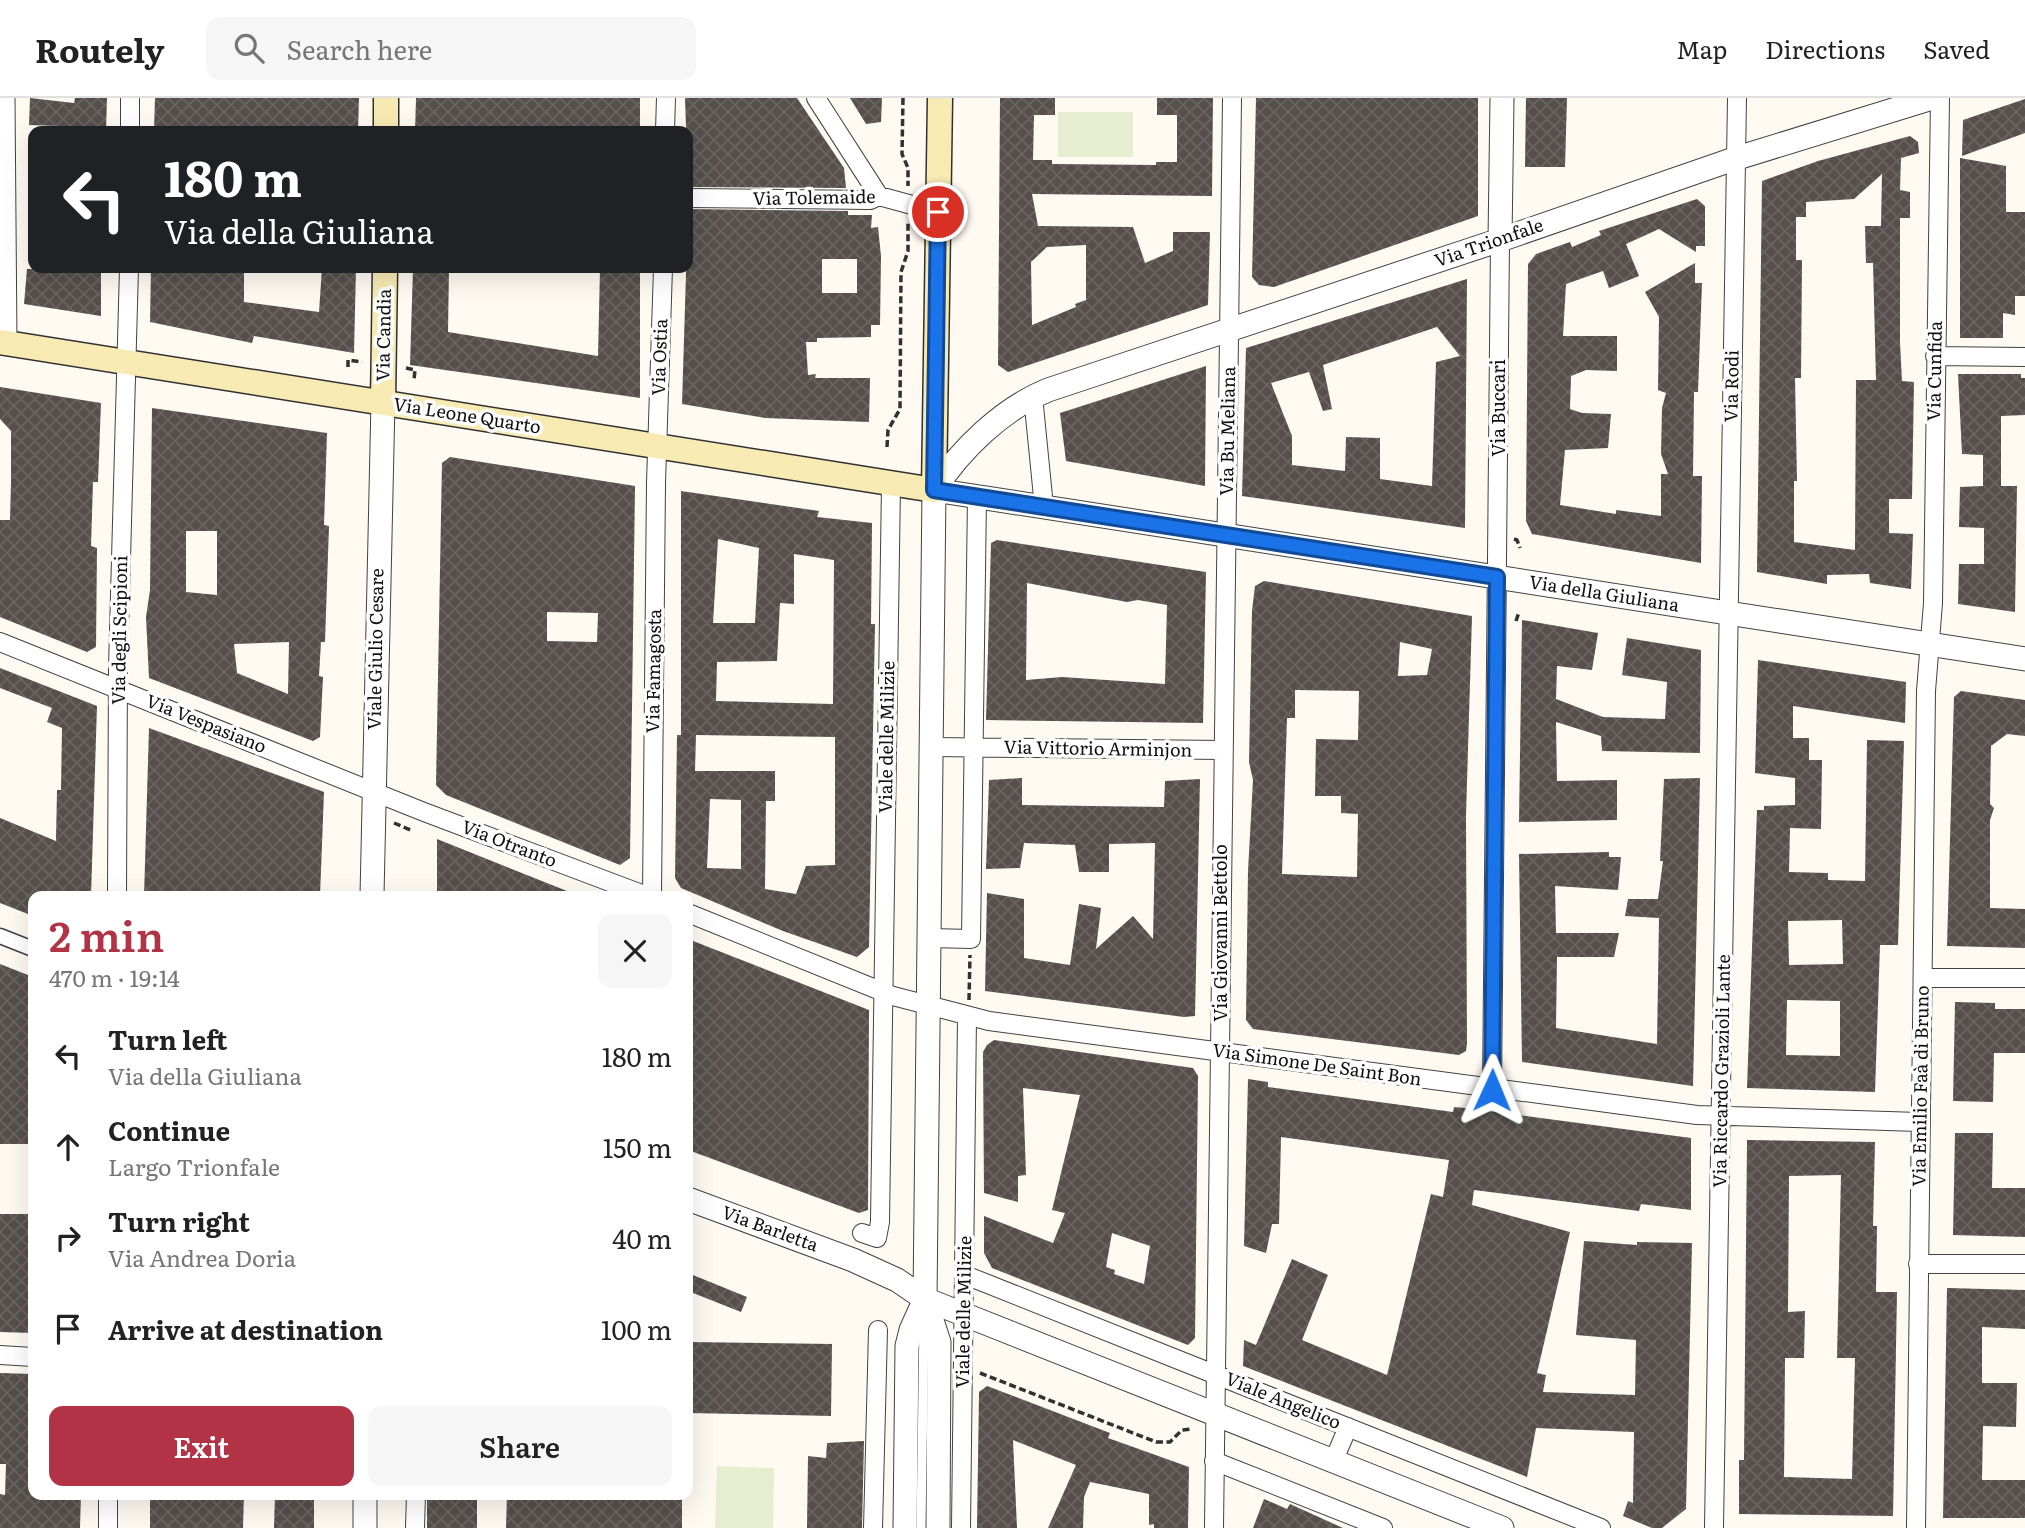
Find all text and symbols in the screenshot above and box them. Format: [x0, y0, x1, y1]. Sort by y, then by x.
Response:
search box [206, 17, 696, 80]
text: Routely [35, 24, 164, 73]
icon: search [230, 29, 268, 67]
text: Search here [286, 29, 432, 68]
text: Map [1676, 31, 1727, 66]
text: Directions [1765, 31, 1885, 66]
text: Saved [1923, 31, 1990, 66]
text: 180 m [164, 139, 302, 212]
icon: left [49, 154, 140, 245]
street label: Via Tolemaide [752, 182, 876, 211]
pin [908, 182, 968, 242]
icon: arrive [919, 193, 957, 231]
text: Via della Giuliana [164, 206, 434, 254]
street label: Via Trionfale [1430, 210, 1547, 273]
street label: Via Candia [368, 288, 397, 382]
street label: Via Ostia [644, 318, 673, 396]
street label: Via Cunfida [1919, 320, 1948, 421]
street label: Via Rodi [1716, 350, 1745, 422]
street label: Via Buccari [1484, 359, 1511, 457]
street label: Via Bu Meliana [1212, 366, 1241, 496]
street label: Via Leone Quarto [391, 390, 543, 440]
street label: Via degli Scipioni [104, 555, 133, 705]
street label: Via della Giuliana [1527, 567, 1682, 618]
street label: Viale Giulio Cesare [360, 568, 389, 730]
street label: Via Famagosta [638, 608, 667, 733]
street label: Viale delle Milizie [871, 661, 900, 813]
street label: Via Vespasiano [142, 686, 271, 759]
street label: Via Vittorio Arminjon [1003, 732, 1193, 763]
street label: Via Otranto [458, 812, 561, 873]
street label: Via Giovanni Bettolo [1206, 844, 1233, 1022]
text: 2 min [49, 903, 164, 965]
button: close [598, 914, 672, 988]
street label: Via Riccardo Grazioli Lante [1705, 954, 1736, 1188]
text: 470 m · 19:14 [49, 960, 180, 994]
street label: Via Emilio Faà di Bruno [1904, 985, 1935, 1187]
text: Turn left [108, 1019, 227, 1058]
street label: Via Simone De Saint Bon [1211, 1035, 1424, 1092]
text: 180 m [602, 1036, 672, 1075]
icon: left [49, 1037, 87, 1075]
position arrow [1455, 1053, 1529, 1127]
text: Via della Giuliana [108, 1058, 302, 1092]
text: Continue [108, 1110, 230, 1149]
text: 150 m [603, 1127, 672, 1166]
icon: ahead [49, 1128, 87, 1166]
text: Largo Trionfale [108, 1149, 280, 1183]
street label: Via Barletta [719, 1198, 823, 1258]
text: Turn right [108, 1201, 250, 1240]
text: 40 m [612, 1218, 672, 1257]
icon: right [49, 1219, 87, 1257]
street label: Viale delle Milizie [948, 1236, 977, 1388]
text: Via Andrea Doria [108, 1240, 296, 1274]
text: Arrive at destination [108, 1309, 383, 1348]
text: 100 m [601, 1309, 672, 1348]
icon: arrive [49, 1310, 87, 1348]
street label: Viale Angelico [1222, 1364, 1345, 1435]
button: Exit [49, 1406, 354, 1486]
button: Share [368, 1406, 672, 1486]

